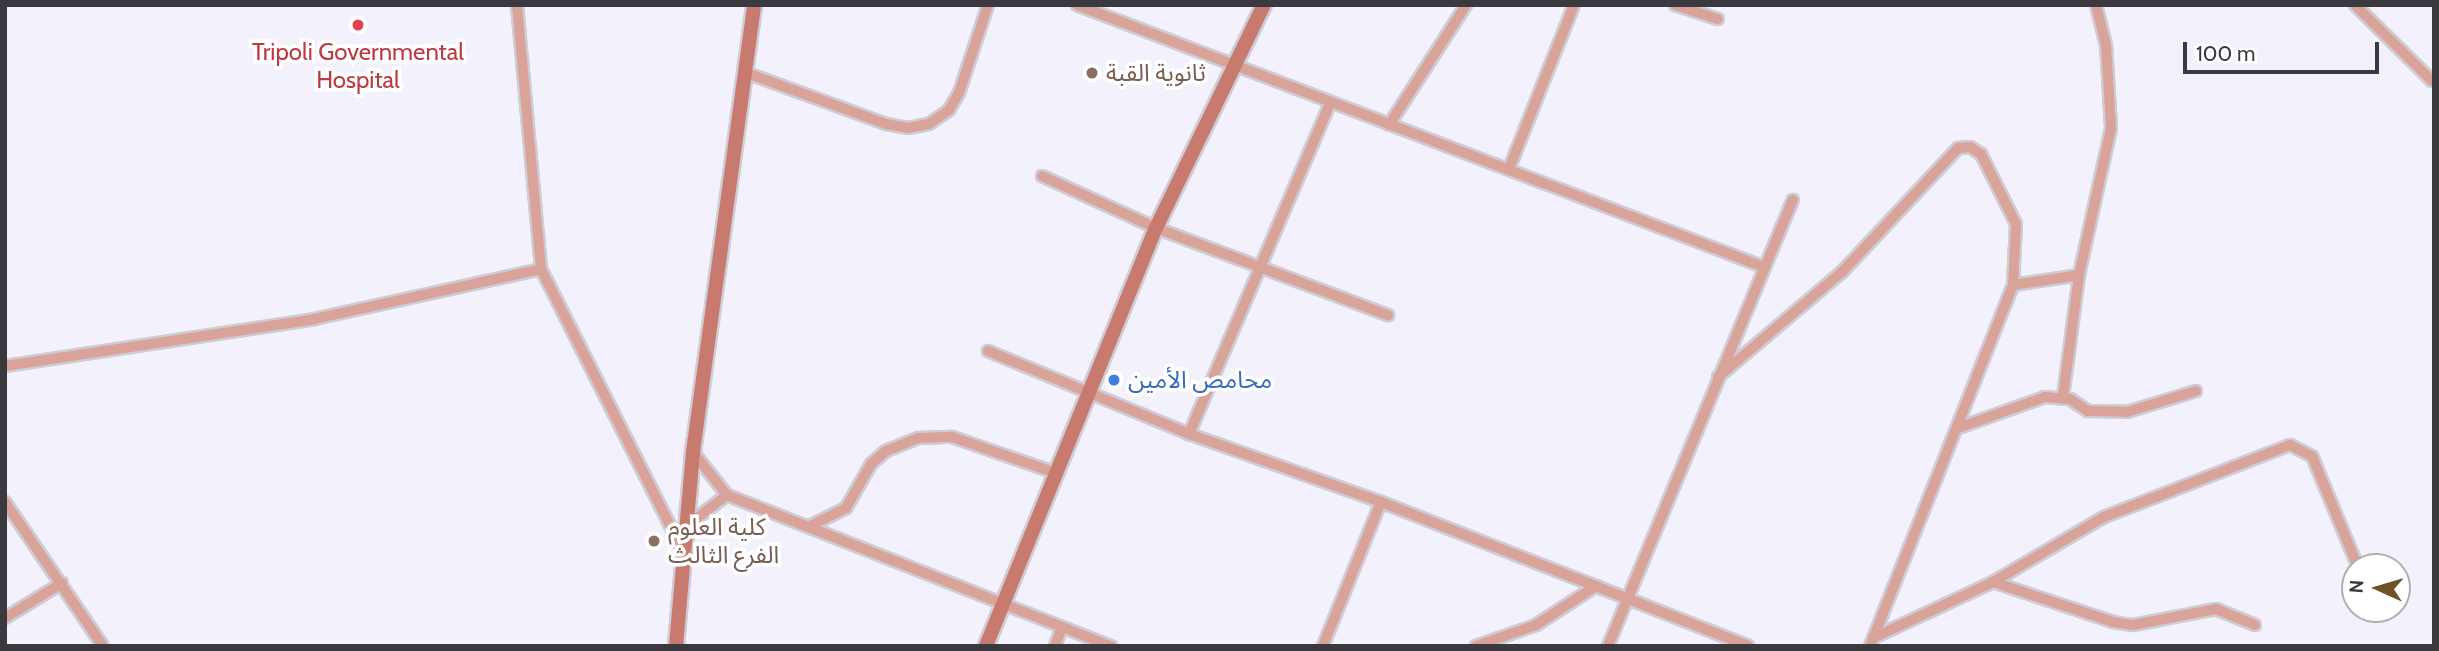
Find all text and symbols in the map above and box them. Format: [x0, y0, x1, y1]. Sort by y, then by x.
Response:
marker: Tripoli Governmental Hospital [348, 15, 368, 35]
scale bar [2187, 28, 2383, 72]
place label: Tripoli Governmental Hospital [252, 38, 464, 94]
text: 100 m [2196, 41, 2255, 66]
place label: ثانوية القبة [1106, 59, 1206, 87]
marker: ثانوية القبة [1084, 65, 1100, 81]
place label: محامص الأمين [1128, 366, 1272, 394]
marker: محامص الأمين [1106, 372, 1122, 388]
place label: كلية العلوم الفرع الثالث [668, 513, 779, 569]
marker: كلية العلوم الفرع الثالث [646, 533, 662, 549]
north arrow [2341, 553, 2411, 623]
text: N [2345, 579, 2368, 594]

